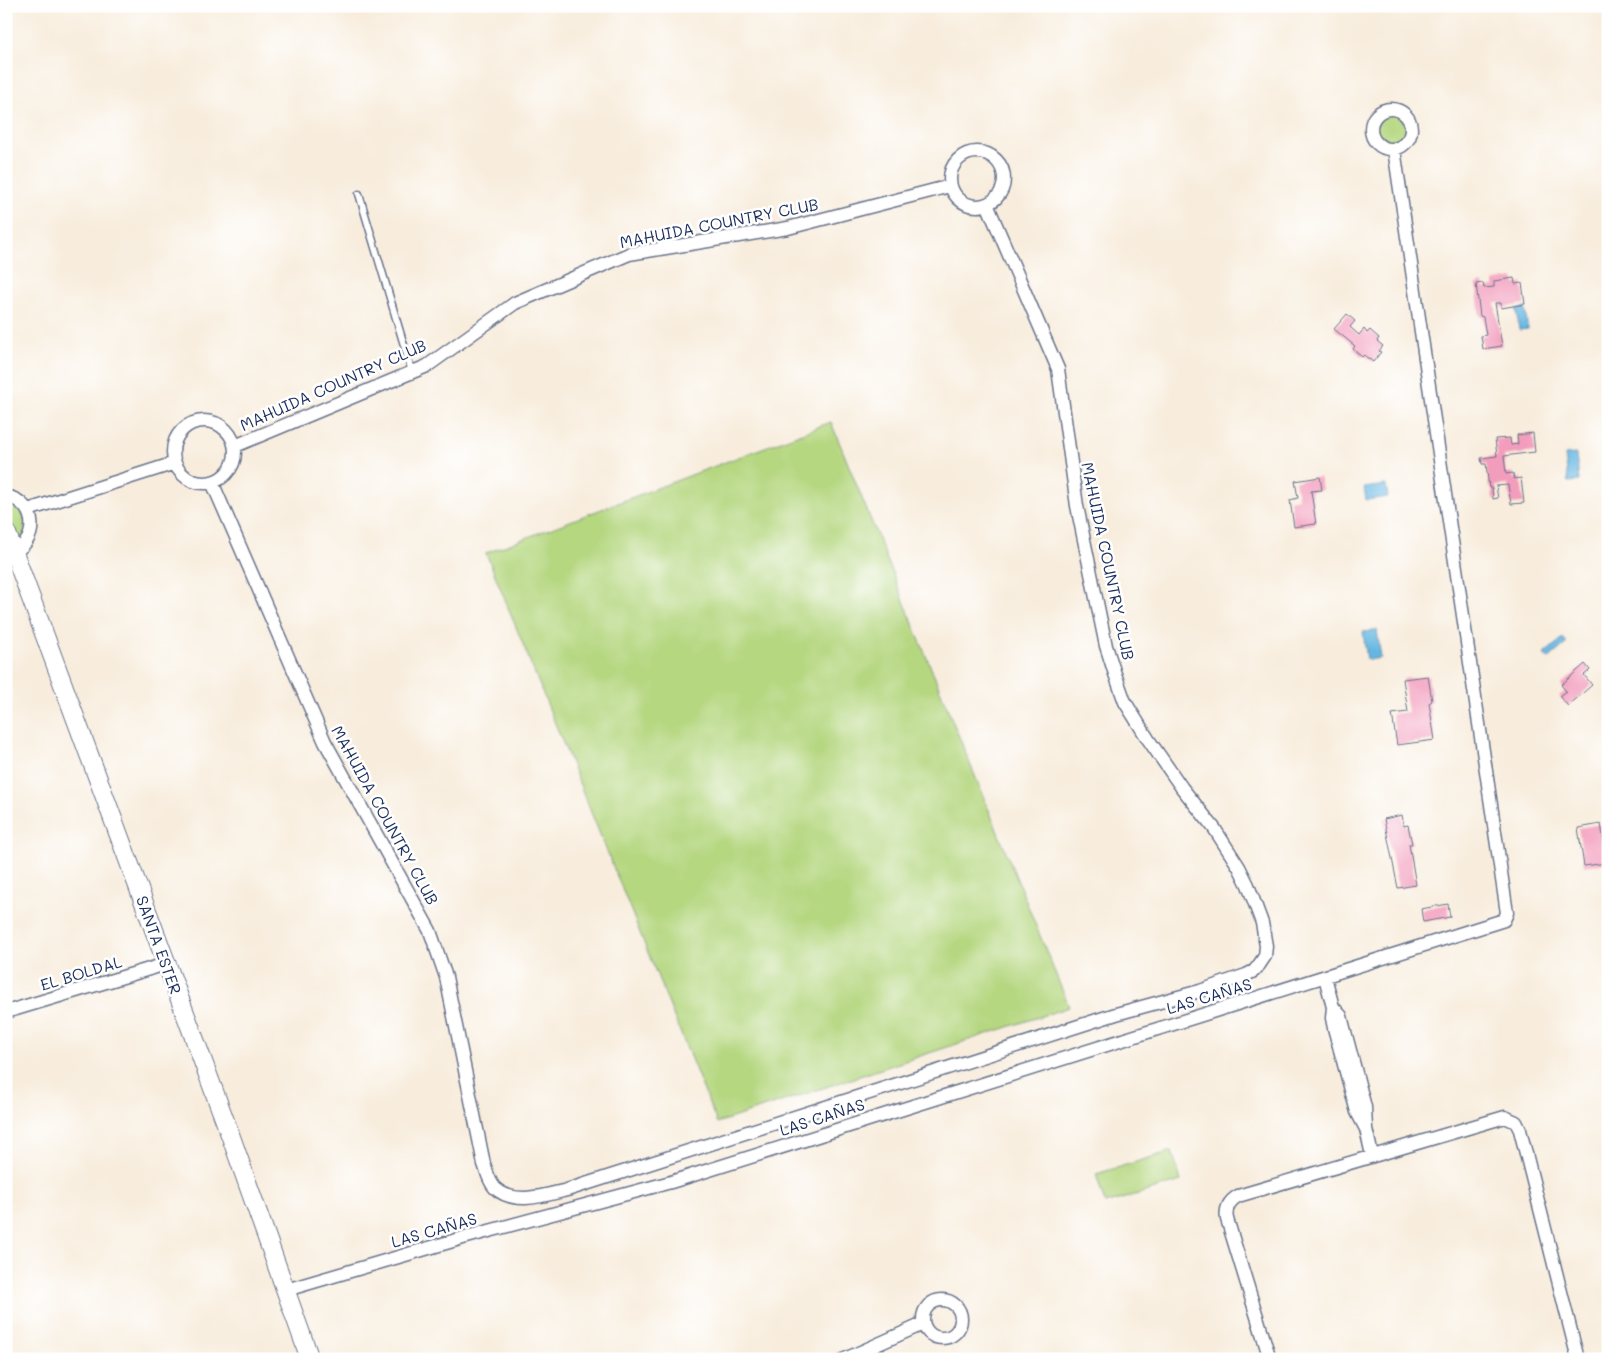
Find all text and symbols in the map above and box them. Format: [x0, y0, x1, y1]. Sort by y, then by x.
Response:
street label: MAHUIDA COUNTRY CLUB [618, 193, 820, 252]
street label: MAHUIDA COUNTRY CLUB [236, 334, 429, 435]
street label: MAHUIDA COUNTRY CLUB [1077, 460, 1140, 662]
street label: MAHUIDA COUNTRY CLUB [327, 721, 444, 908]
street label: SANTA ESTER [132, 893, 187, 997]
street label: EL BOLDAL [38, 950, 125, 995]
street label: LAS CAÑAS [1164, 973, 1254, 1018]
street label: LAS CAÑAS [777, 1093, 867, 1140]
street label: LAS CAÑAS [389, 1207, 479, 1252]

